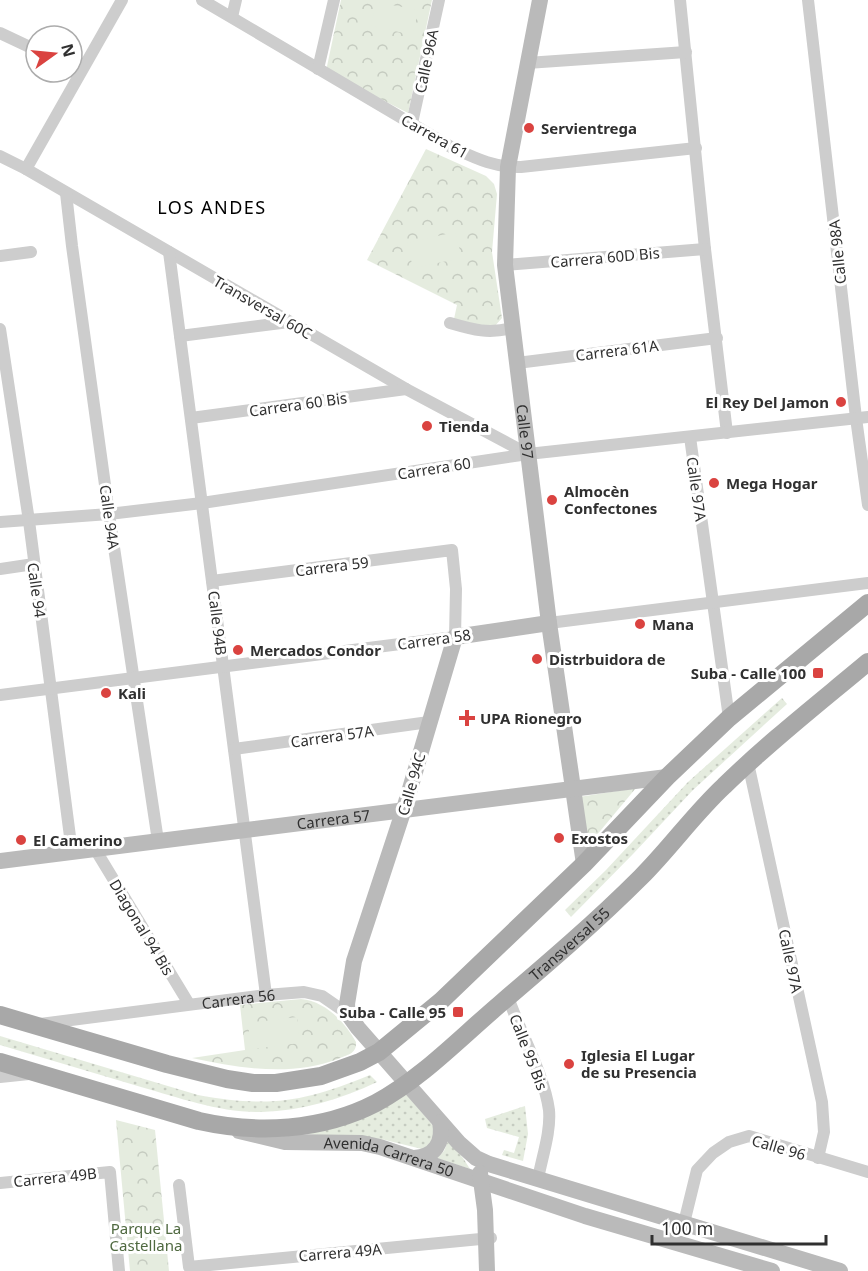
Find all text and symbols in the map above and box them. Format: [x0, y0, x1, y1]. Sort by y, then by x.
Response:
north arrow [24, 24, 84, 84]
street label: Calle 96A [409, 27, 443, 95]
text: N [56, 41, 81, 59]
street label: Carrera 61 [398, 109, 472, 163]
place label: Servientrega [541, 118, 637, 138]
marker: Servientrega [522, 121, 536, 135]
district label: LOS ANDES [157, 195, 267, 219]
street label: Calle 98A [824, 218, 850, 285]
street label: Carrera 60D Bis [550, 242, 660, 272]
street label: Transversal 60C [210, 271, 316, 344]
street label: Carrera 61A [574, 335, 660, 365]
street label: Carrera 60 Bis [248, 387, 348, 421]
place label: El Rey Del Jamon [705, 392, 829, 412]
marker: El Rey Del Jamon [834, 395, 848, 409]
street label: Calle 97 [512, 403, 539, 460]
place label: Tienda [439, 416, 489, 436]
marker: Tienda [420, 419, 434, 433]
street label: Carrera 60 [396, 452, 472, 484]
street label: Calle 97A [683, 456, 711, 523]
place label: Mega Hogar [726, 473, 818, 493]
marker: Mega Hogar [707, 476, 721, 490]
place label: Almocèn Confectones [564, 481, 657, 518]
street label: Calle 94A [96, 484, 124, 551]
marker: Almocèn Confectones [545, 493, 559, 507]
street label: Carrera 59 [294, 552, 370, 580]
street label: Calle 94 [23, 561, 51, 619]
street label: Calle 94B [204, 590, 232, 656]
place label: Mana [652, 614, 694, 634]
marker: Mana [633, 617, 647, 631]
street label: Carrera 58 [396, 624, 472, 654]
place label: Mercados Condor [250, 640, 381, 660]
marker: Mercados Condor [231, 643, 245, 657]
place label: Distrbuidora de [549, 649, 666, 669]
marker: Distrbuidora de [530, 652, 544, 666]
place label: Suba - Calle 100 [691, 663, 806, 683]
marker: Suba - Calle 100 [811, 666, 825, 680]
place label: Kali [118, 683, 146, 703]
marker: Kali [99, 686, 113, 700]
place label: UPA Rionegro [480, 708, 582, 728]
marker: UPA Rionegro [458, 709, 476, 727]
street label: Carrera 57A [289, 720, 375, 752]
street label: Calle 94C [392, 750, 430, 818]
street label: Carrera 57 [295, 804, 371, 834]
place label: Exostos [571, 828, 628, 848]
place label: El Camerino [33, 830, 122, 850]
marker: Exostos [552, 831, 566, 845]
marker: El Camerino [14, 833, 28, 847]
street label: Diagonal 94 Bis [105, 875, 179, 979]
street label: Transversal 55 [525, 902, 614, 985]
street label: Calle 97A [774, 927, 808, 995]
street label: Carrera 56 [200, 984, 276, 1013]
place label: Suba - Calle 95 [339, 1002, 446, 1022]
marker: Suba - Calle 95 [451, 1005, 465, 1019]
street label: Calle 95 Bis [505, 1011, 553, 1093]
place label: Iglesia El Lugar de su Presencia [581, 1045, 697, 1082]
marker: Iglesia El Lugar de su Presencia [562, 1057, 576, 1071]
street label: Calle 96 [750, 1130, 808, 1164]
street label: Avenida Carrera 50 [323, 1133, 457, 1181]
street label: Carrera 49B [12, 1163, 98, 1191]
scale bar [652, 1208, 826, 1246]
text: 100 m [661, 1216, 713, 1240]
park label: Parque La Castellana [110, 1218, 182, 1255]
street label: Carrera 49A [298, 1238, 383, 1266]

